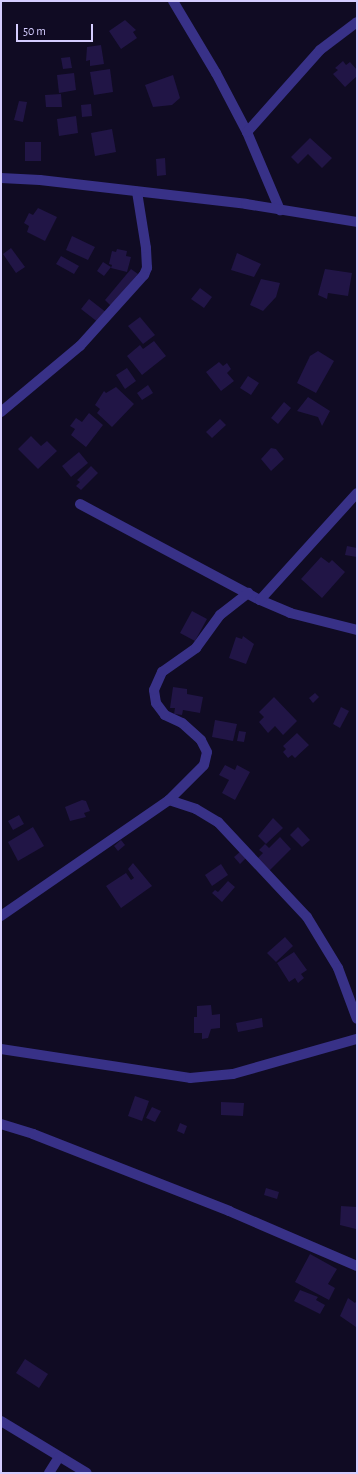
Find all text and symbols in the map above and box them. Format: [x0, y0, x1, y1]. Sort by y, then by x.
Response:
scale bar [18, 16, 95, 42]
text: 50 m [23, 25, 46, 37]

